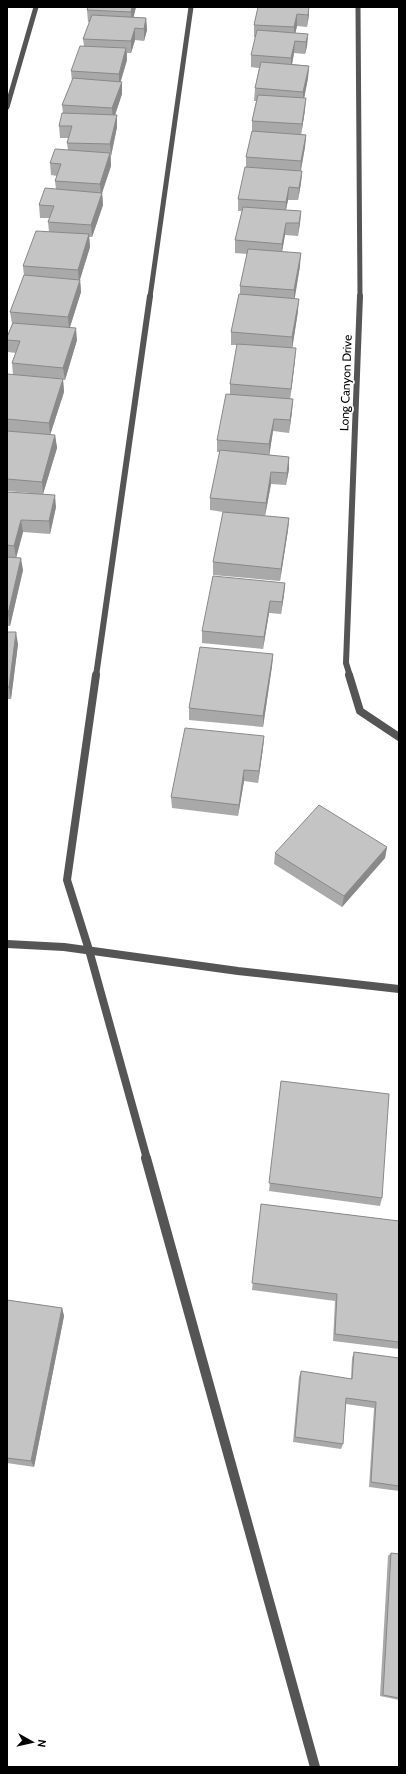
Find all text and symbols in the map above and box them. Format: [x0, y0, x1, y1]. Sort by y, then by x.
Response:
street label: Long Canyon Drive [336, 335, 355, 431]
north arrow [12, 1722, 52, 1762]
text: N [34, 1739, 49, 1748]

